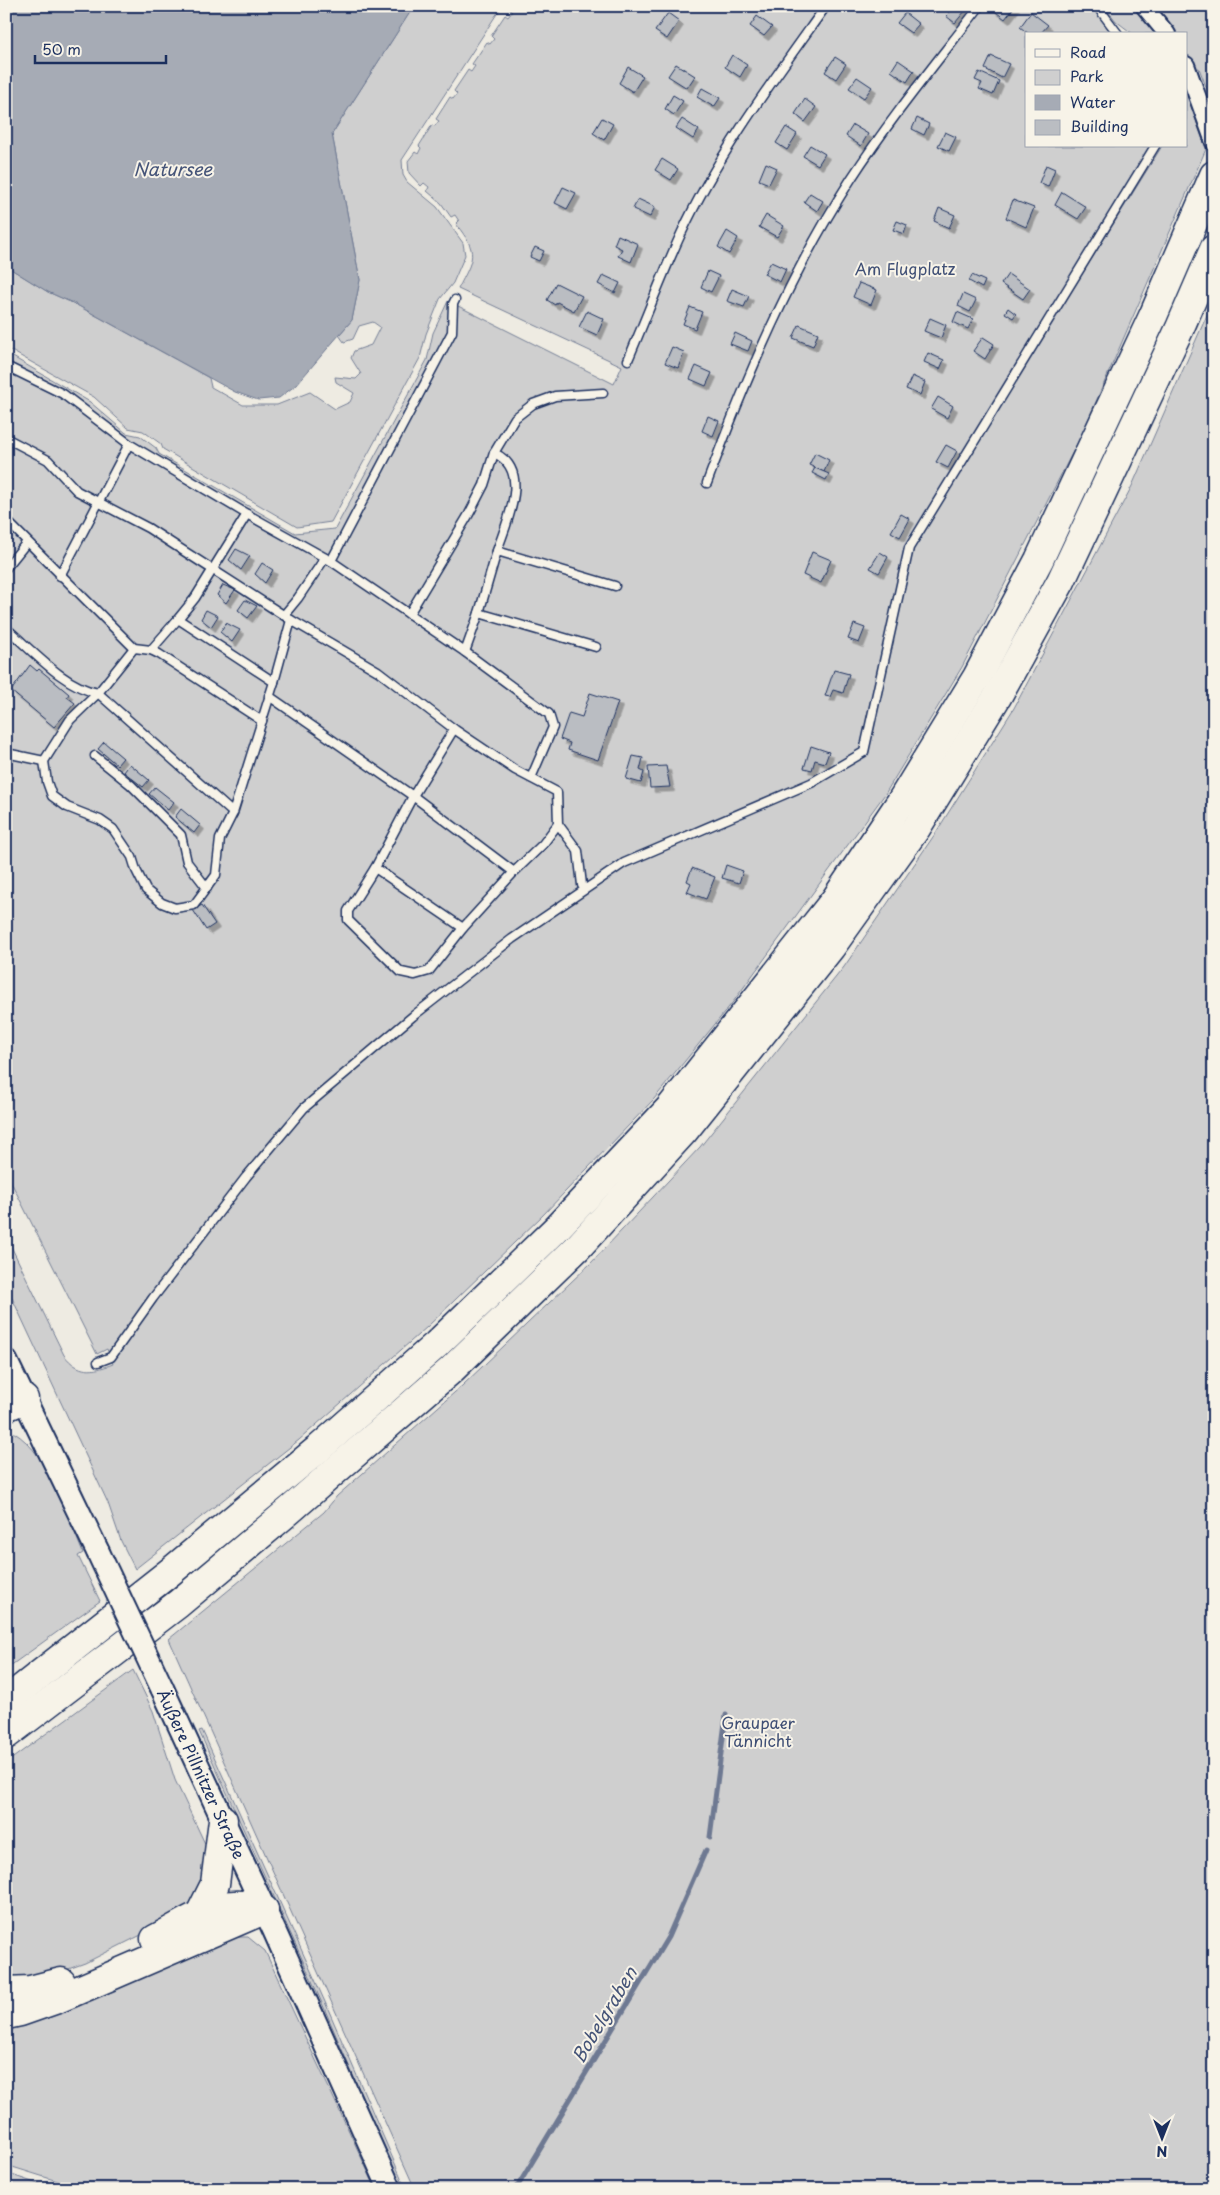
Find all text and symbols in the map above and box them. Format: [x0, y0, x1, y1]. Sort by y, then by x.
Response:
scale bar [35, 32, 166, 64]
legend [1025, 32, 1188, 148]
text: 50 m [42, 37, 81, 60]
text: Road [1070, 40, 1106, 63]
text: Park [1070, 64, 1104, 87]
text: Water [1070, 90, 1115, 113]
text: Building [1070, 114, 1129, 137]
water label: Natursee [134, 155, 213, 182]
park label: Am Flugplatz [855, 256, 956, 280]
street label: Äußere Pillnitzer Straße [152, 1685, 252, 1862]
park label: Graupaer Tännicht [721, 1710, 795, 1752]
water label: Bobelgraben [564, 1961, 643, 2067]
north arrow [1138, 2112, 1188, 2162]
text: N [1156, 2141, 1168, 2162]

